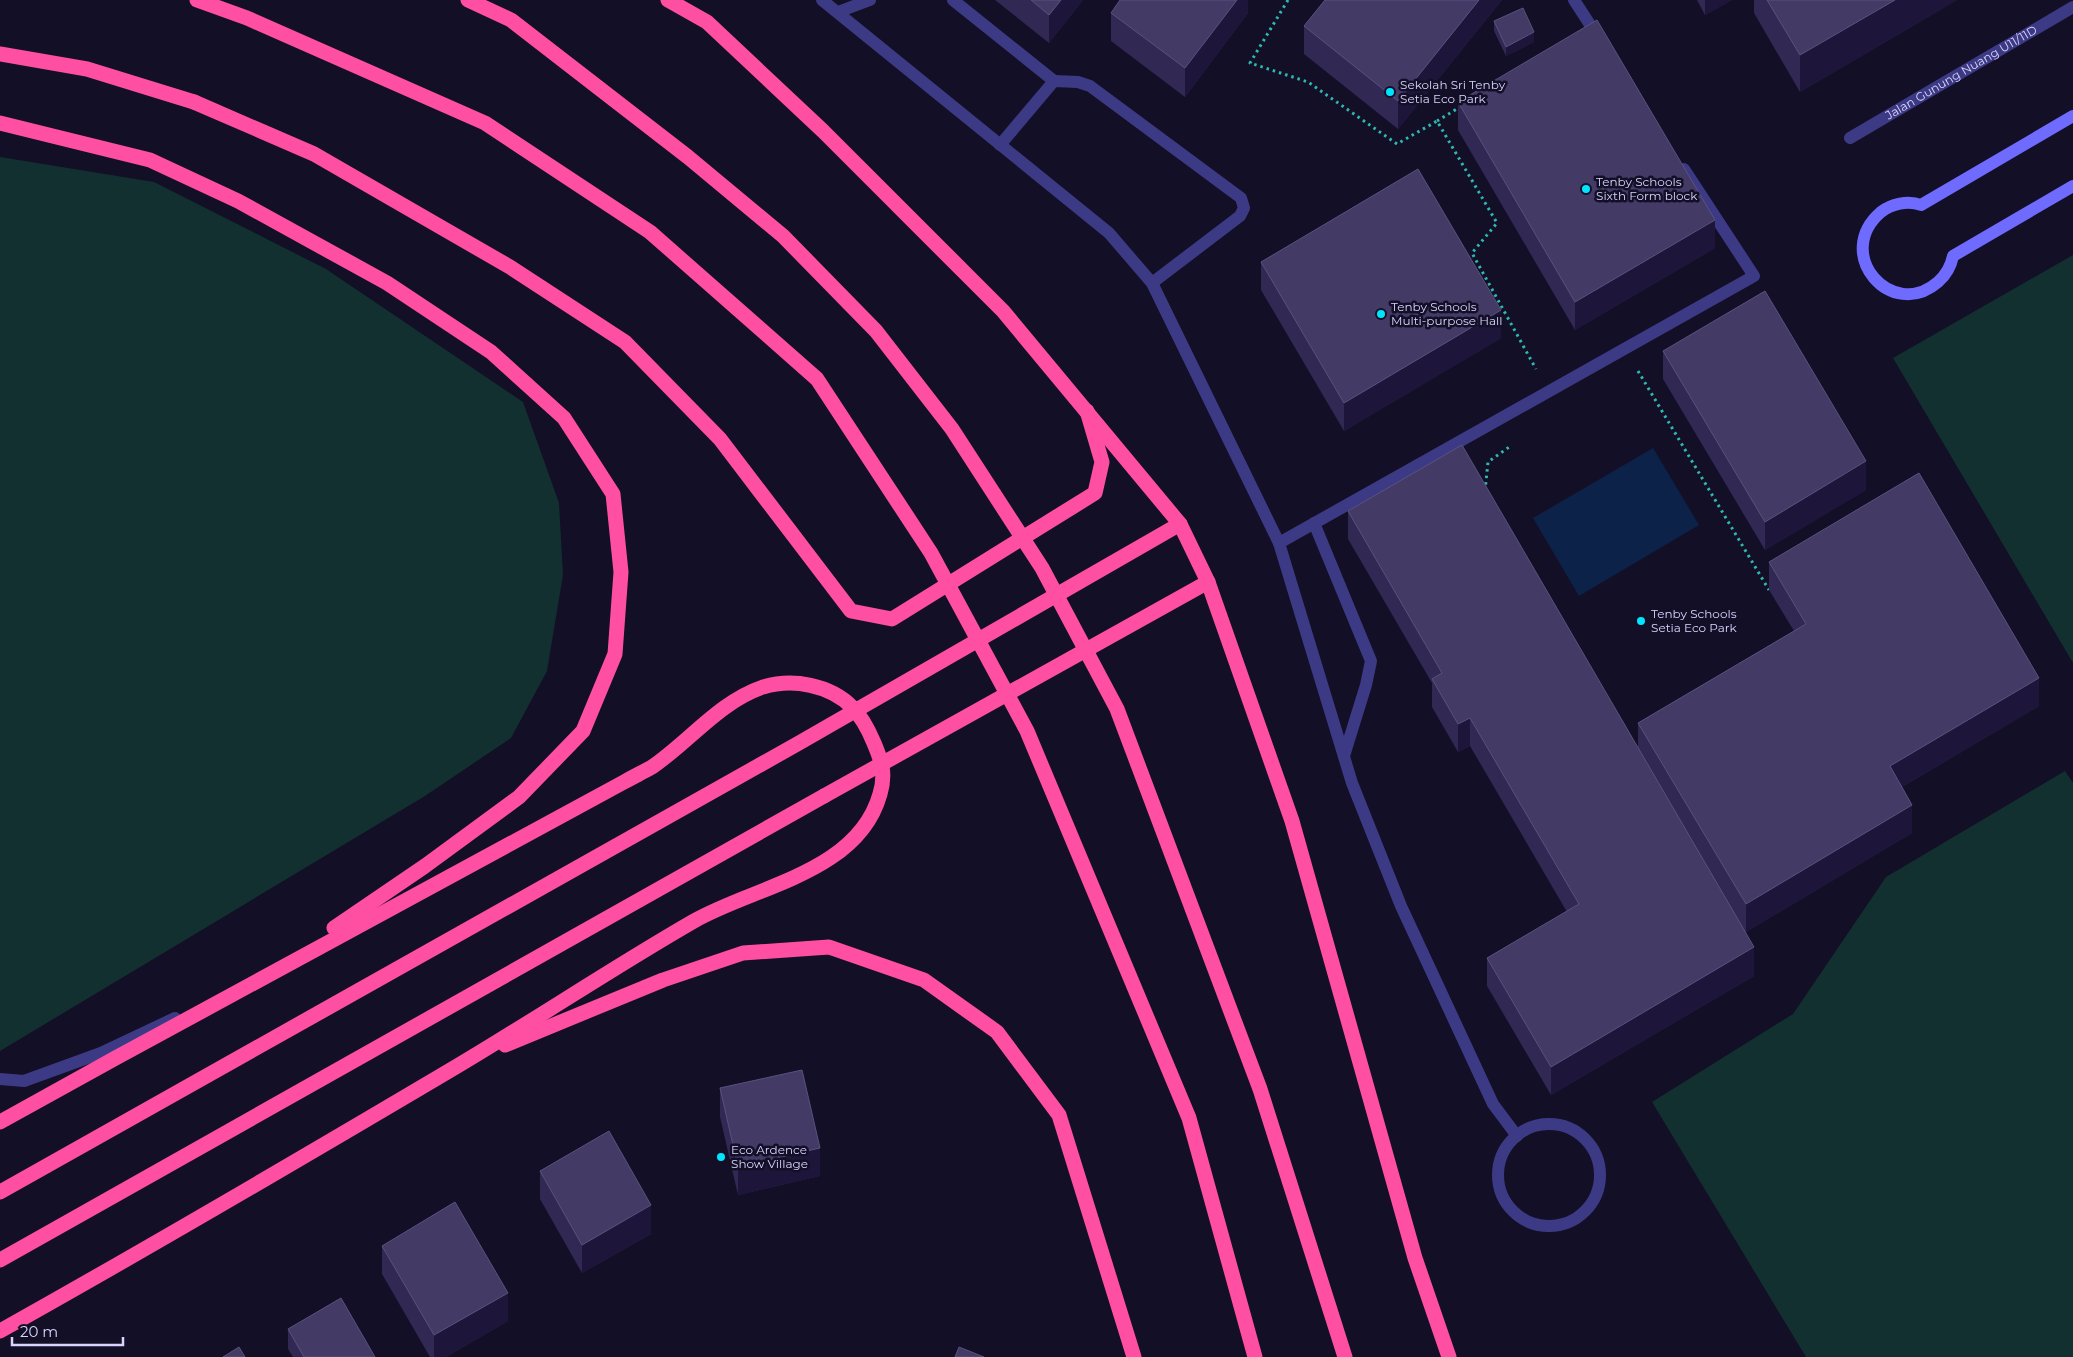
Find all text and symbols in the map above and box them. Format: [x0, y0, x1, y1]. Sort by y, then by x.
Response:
street label: Jalan Gunung Nuang U11/11D [1882, 22, 2040, 123]
place label: Sekolah Sri Tenby Setia Eco Park [1400, 77, 1506, 106]
marker: Sekolah Sri Tenby Setia Eco Park [1384, 86, 1396, 98]
place label: Tenby Schools Sixth Form block [1596, 174, 1698, 203]
marker: Tenby Schools Sixth Form block [1580, 183, 1592, 195]
place label: Tenby Schools Multi-purpose Hall [1391, 299, 1502, 328]
marker: Tenby Schools Multi-purpose Hall [1375, 308, 1387, 320]
place label: Tenby Schools Setia Eco Park [1651, 606, 1737, 635]
marker: Tenby Schools Setia Eco Park [1635, 615, 1647, 627]
place label: Eco Ardence Show Village [731, 1142, 808, 1171]
marker: Eco Ardence Show Village [715, 1151, 727, 1163]
scale bar [12, 1314, 124, 1346]
text: 20 m [20, 1322, 58, 1341]

